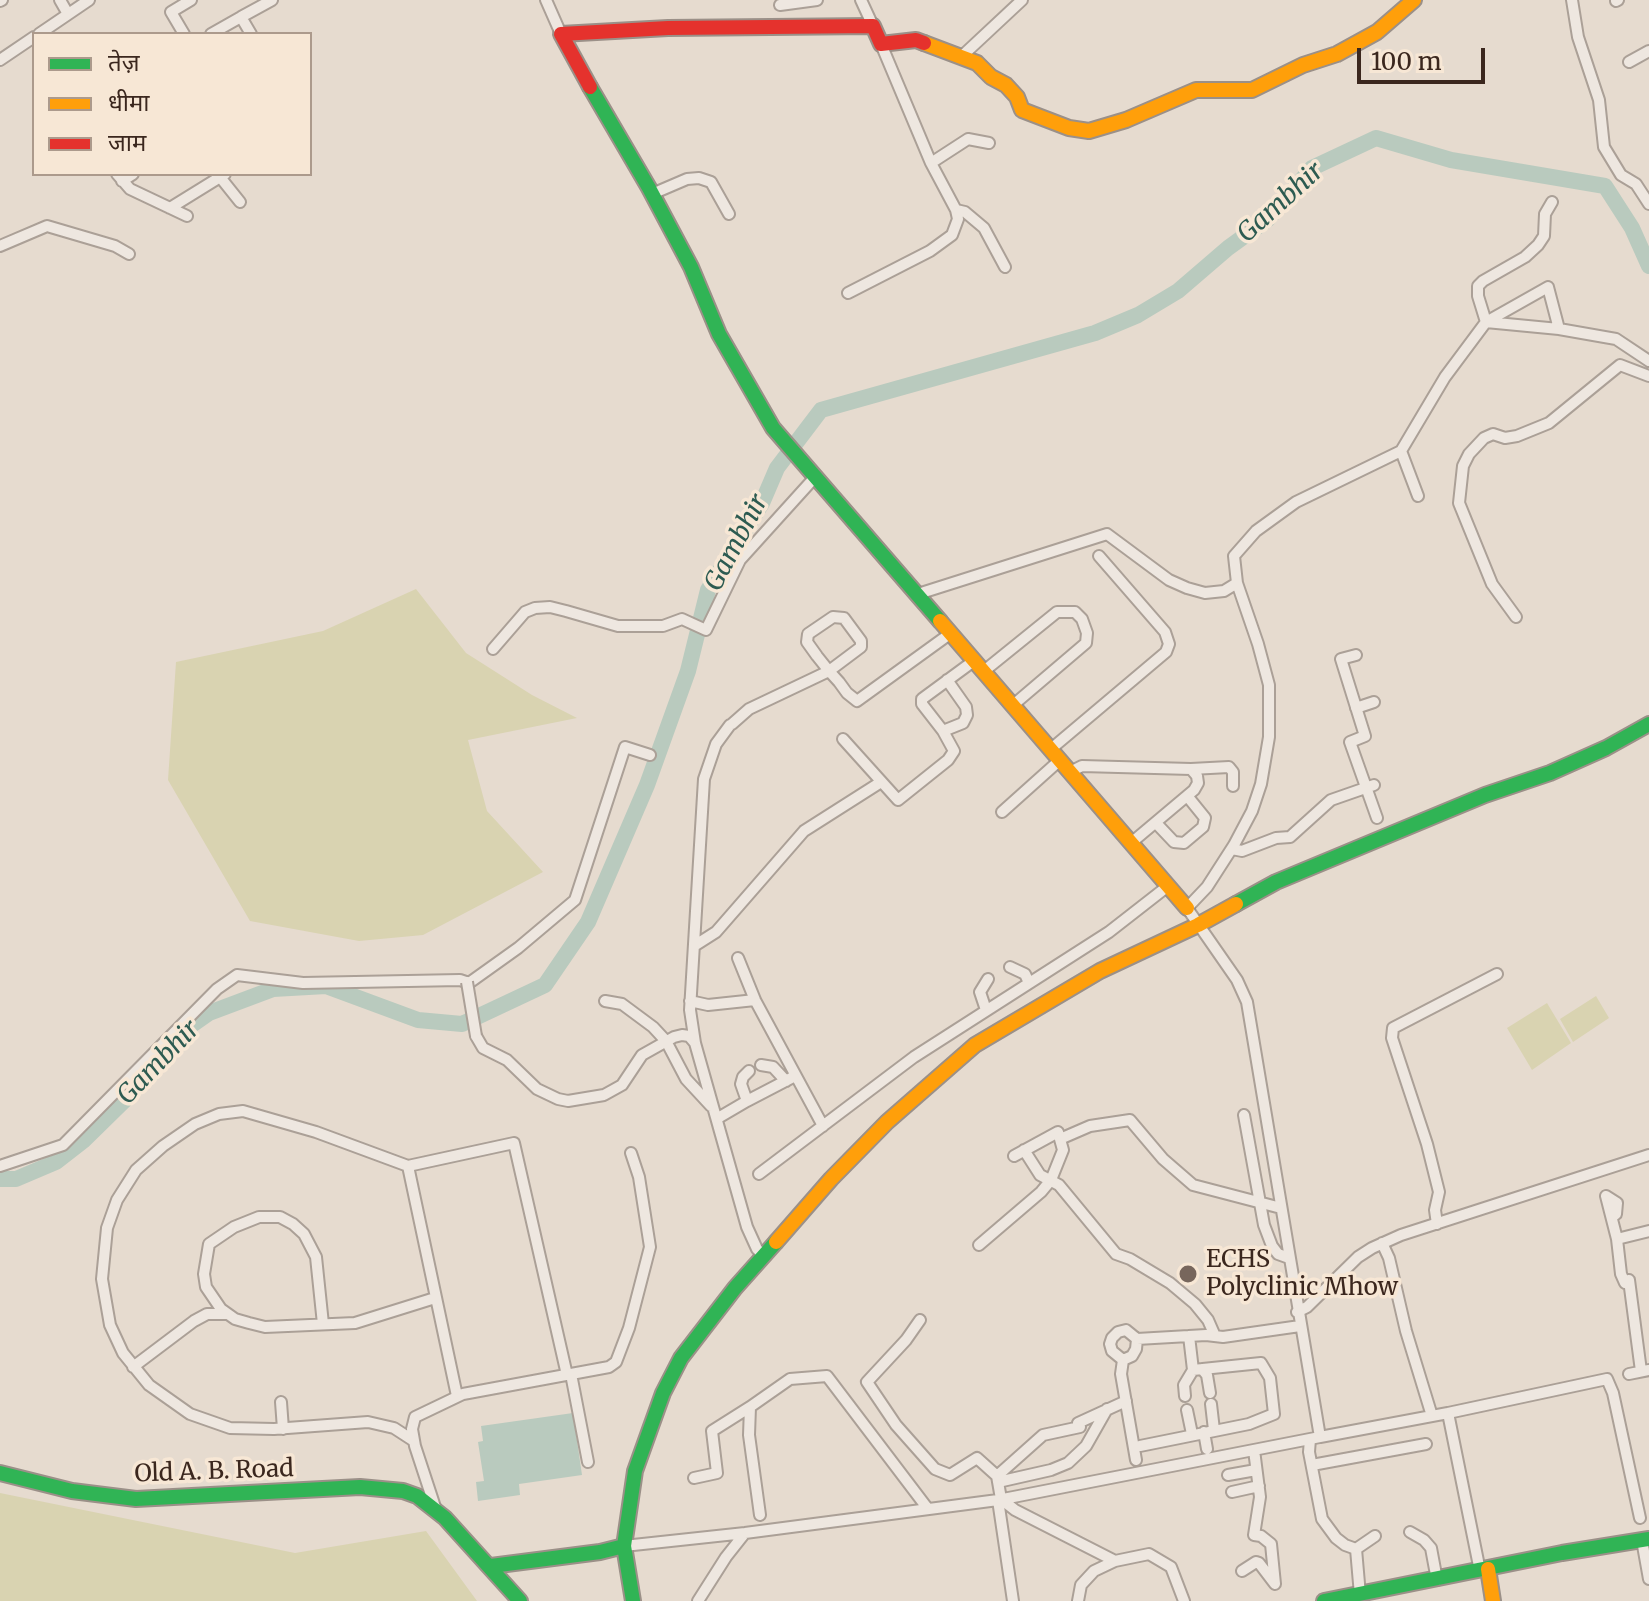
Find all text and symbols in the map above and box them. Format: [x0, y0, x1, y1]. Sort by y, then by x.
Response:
legend [32, 32, 312, 176]
scale bar [1361, 32, 1489, 82]
text: 100 m [1371, 46, 1441, 77]
text: तेज़ [108, 47, 140, 78]
text: धीमा [108, 87, 150, 118]
text: जाम [108, 127, 146, 158]
water label: Gambhir [1232, 156, 1330, 250]
water label: Gambhir [699, 489, 775, 597]
water label: Gambhir [111, 1015, 207, 1111]
place label: ECHS Polyclinic Mhow [1206, 1246, 1398, 1302]
marker: ECHS Polyclinic Mhow [1177, 1263, 1199, 1285]
street label: Old A. B. Road [134, 1455, 294, 1489]

